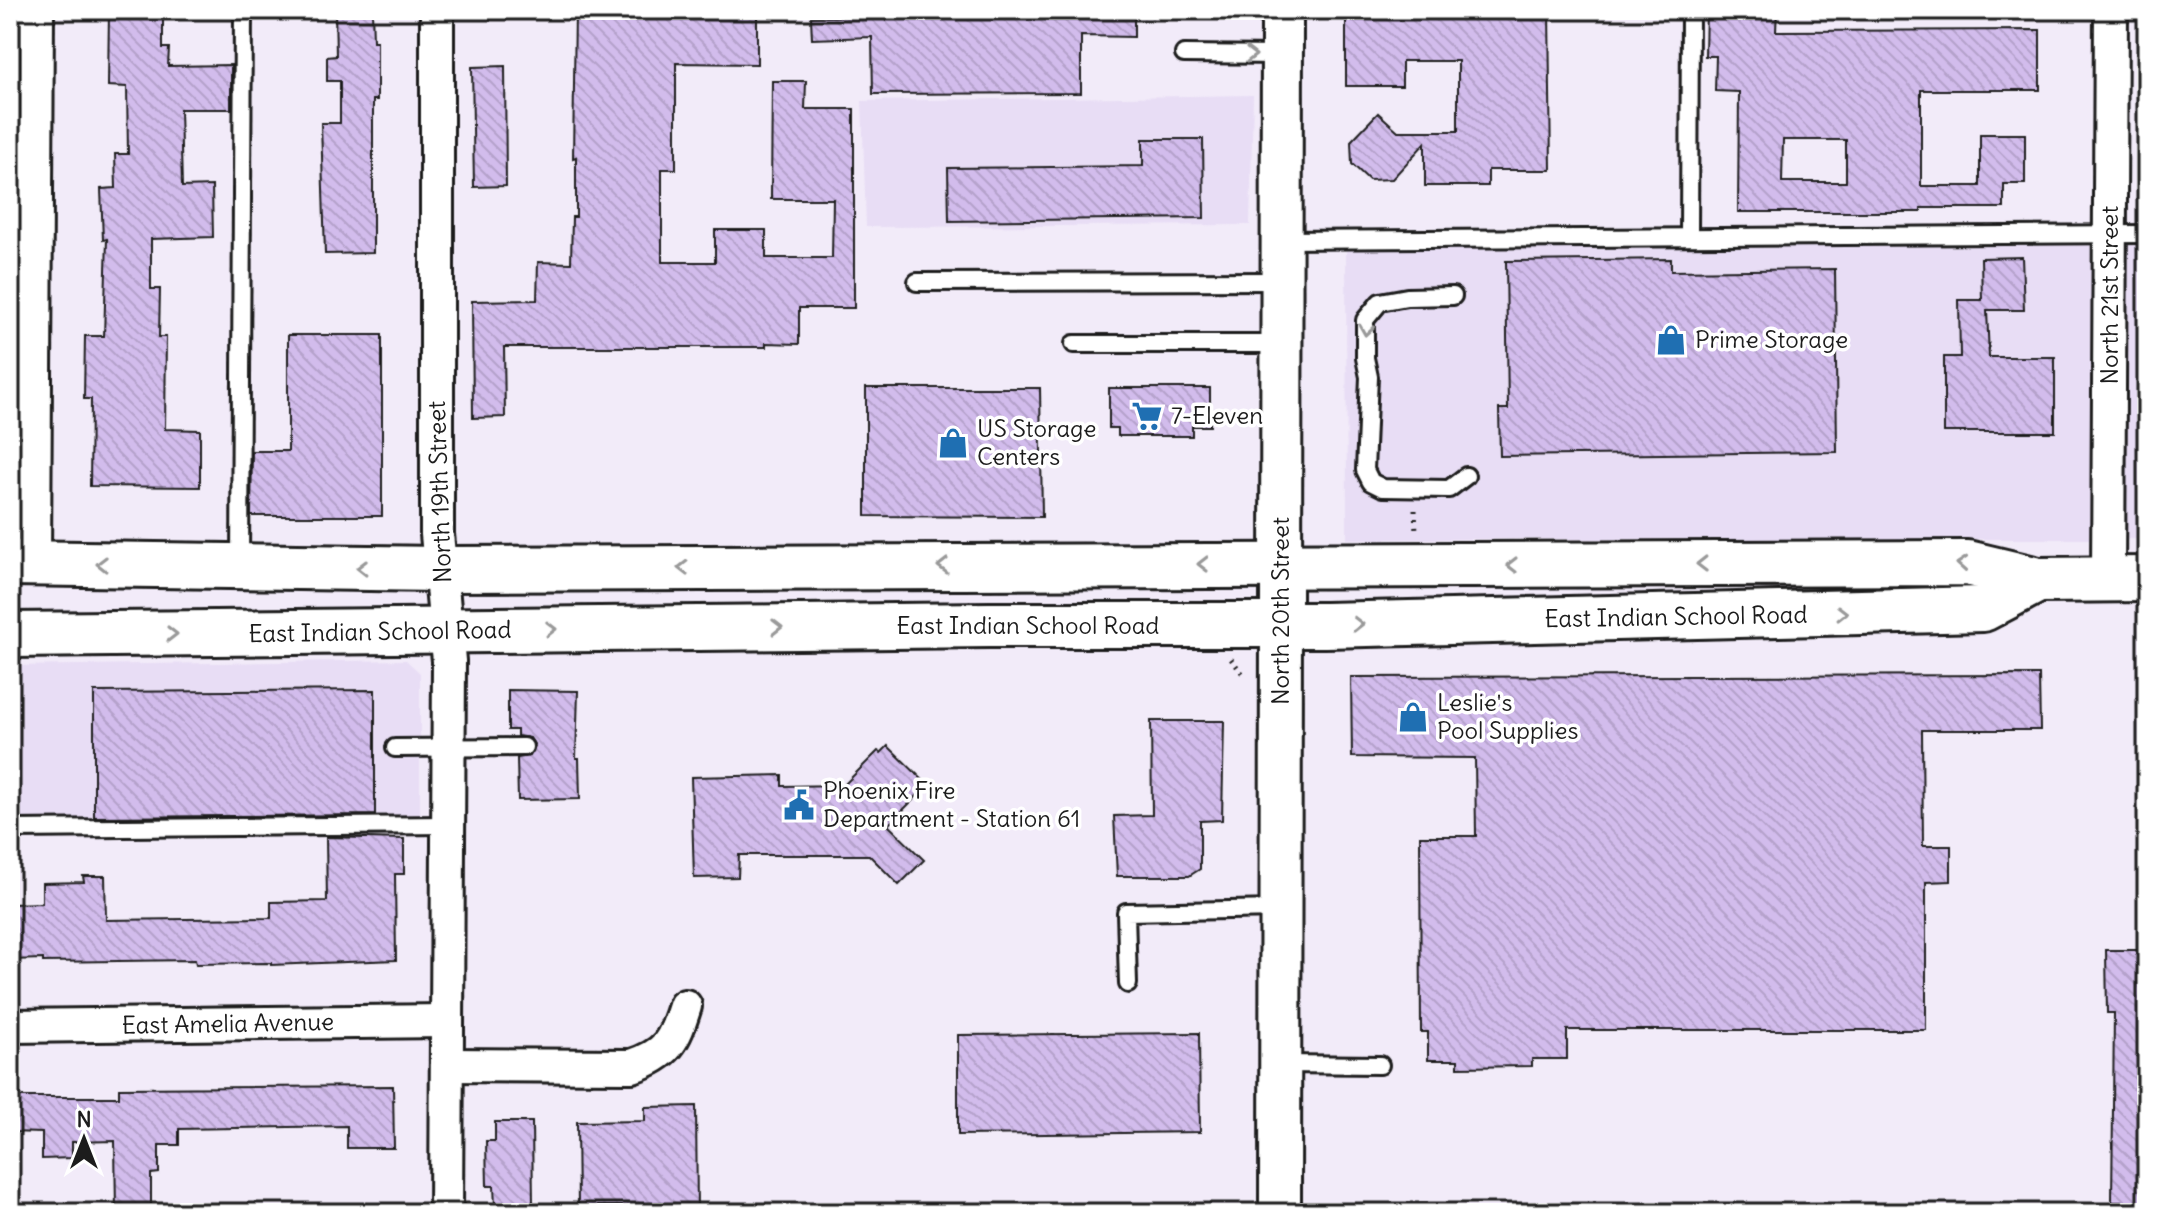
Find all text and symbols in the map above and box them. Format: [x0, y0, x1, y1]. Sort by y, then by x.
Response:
one-way arrow [1245, 46, 1258, 64]
street label: North 21st Street [2094, 206, 2124, 384]
shop icon: Prime Storage [1654, 323, 1688, 357]
one-way arrow [1358, 324, 1375, 337]
place label: Prime Storage [1695, 324, 1848, 354]
supermarket icon: 7-Eleven [1130, 399, 1164, 433]
street label: North 19th Street [421, 400, 457, 584]
place label: 7-Eleven [1171, 400, 1263, 430]
place label: US Storage Centers [977, 413, 1096, 471]
shop icon: US Storage Centers [936, 426, 970, 460]
street label: North 20th Street [1265, 517, 1295, 705]
one-way arrow [1196, 555, 1209, 573]
one-way arrow [95, 556, 108, 573]
one-way arrow [1505, 556, 1518, 574]
one-way arrow [1695, 556, 1708, 573]
one-way arrow [1955, 556, 1968, 573]
one-way arrow [936, 557, 949, 575]
one-way arrow [355, 559, 368, 577]
one-way arrow [676, 559, 689, 577]
street label: East Indian School Road [1544, 599, 1808, 633]
one-way arrow [1836, 604, 1849, 621]
street label: East Indian School Road [897, 610, 1159, 640]
street label: East Indian School Road [248, 614, 512, 648]
one-way arrow [1352, 615, 1365, 633]
one-way arrow [771, 618, 784, 636]
one-way arrow [545, 621, 558, 638]
one-way arrow [166, 625, 179, 643]
place label: Leslie's Pool Supplies [1437, 687, 1578, 745]
shop icon: Leslie's Pool Supplies [1396, 700, 1430, 734]
place label: Phoenix Fire Department - Station 61 [823, 775, 1080, 833]
public building icon: Phoenix Fire Department - Station 61 [782, 788, 816, 822]
street label: East Amelia Avenue [122, 1006, 334, 1040]
north arrow [44, 1099, 124, 1179]
text: N [76, 1105, 92, 1133]

